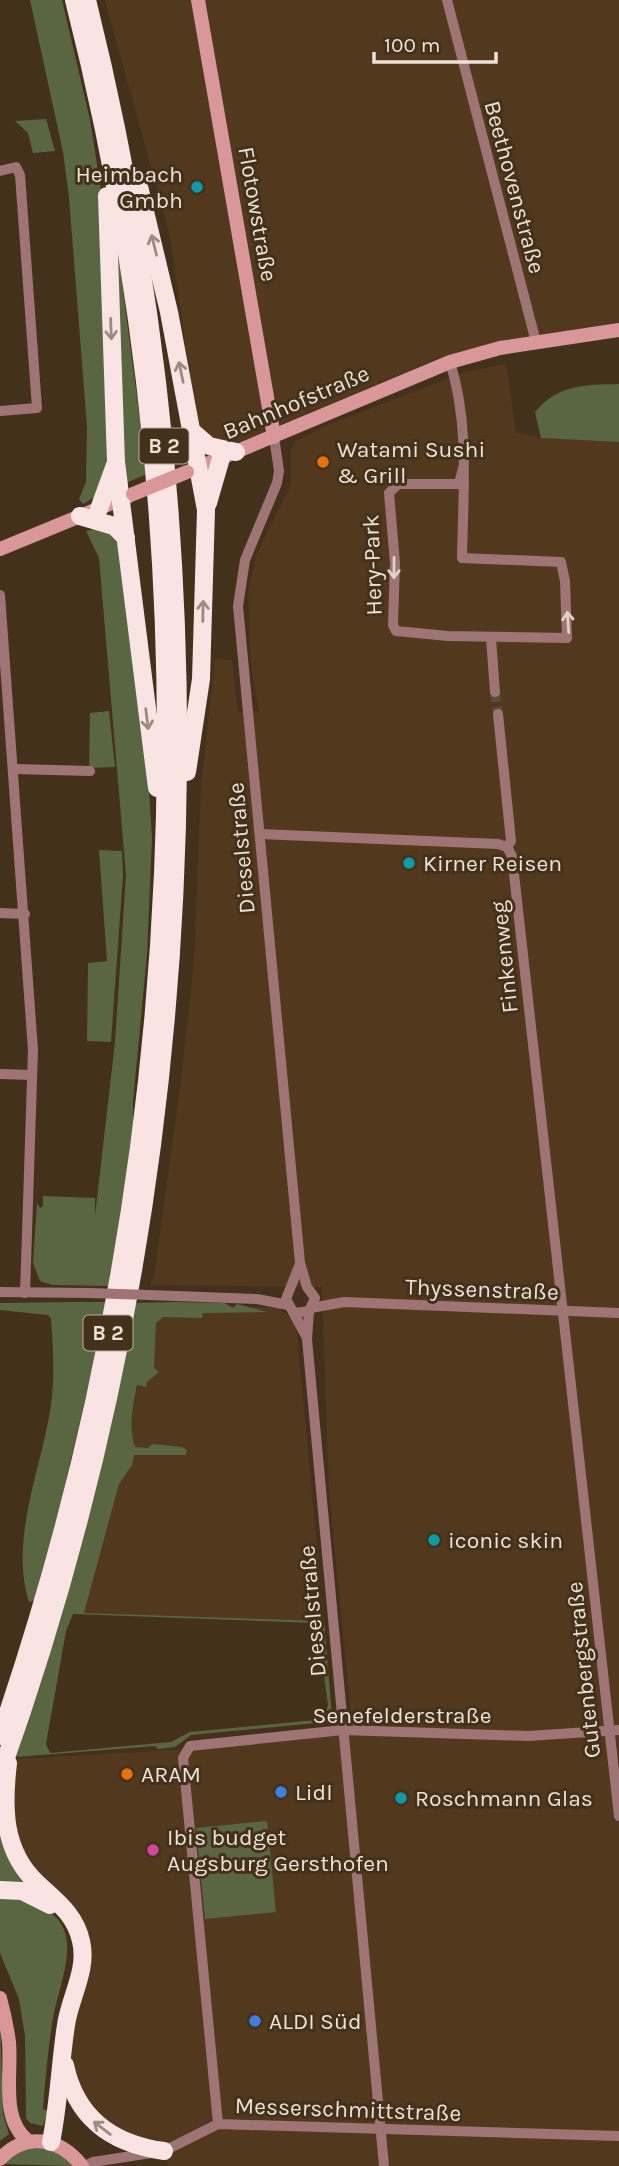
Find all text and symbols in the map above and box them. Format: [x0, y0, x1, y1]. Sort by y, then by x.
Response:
scale bar [374, 21, 496, 65]
text: 100 m [384, 33, 441, 57]
street label: Beethovenstraße [478, 98, 551, 277]
street label: Flotowstraße [232, 144, 283, 284]
place label: Heimbach Gmbh [75, 161, 183, 214]
marker: Heimbach Gmbh [189, 179, 205, 195]
one-way arrow [147, 234, 160, 257]
one-way arrow [104, 317, 117, 340]
street label: Bahnhofstraße [219, 360, 373, 445]
one-way arrow [174, 361, 188, 384]
road number: B 2 [140, 428, 188, 464]
place label: Watami Sushi & Grill [337, 436, 485, 489]
marker: Watami Sushi & Grill [315, 454, 331, 470]
street label: Hery-Park [357, 514, 388, 616]
one-way arrow [387, 556, 401, 579]
one-way arrow [196, 600, 210, 623]
one-way arrow [561, 612, 574, 634]
one-way arrow [141, 707, 154, 730]
street label: Dieselstraße [222, 781, 261, 915]
place label: Kirner Reisen [423, 850, 562, 877]
marker: Kirner Reisen [401, 855, 417, 871]
street label: Finkenweg [485, 899, 524, 1015]
street label: Thyssenstraße [405, 1273, 559, 1306]
road number: B 2 [84, 1316, 132, 1350]
place label: iconic skin [448, 1527, 563, 1554]
marker: iconic skin [426, 1532, 442, 1548]
street label: Dieselstraße [293, 1544, 332, 1678]
street label: Gutenbergstraße [561, 1580, 606, 1759]
street label: Senefelderstraße [313, 1702, 491, 1729]
place label: ARAM [141, 1761, 201, 1788]
marker: ARAM [119, 1766, 135, 1782]
place label: Lidl [295, 1779, 333, 1806]
marker: Lidl [273, 1784, 289, 1800]
place label: Roschmann Glas [415, 1785, 593, 1812]
marker: Roschmann Glas [393, 1790, 409, 1806]
place label: Ibis budget Augsburg Gersthofen [167, 1824, 389, 1877]
marker: Ibis budget Augsburg Gersthofen [145, 1842, 161, 1858]
place label: ALDI Süd [269, 2008, 362, 2035]
marker: ALDI Süd [247, 2013, 263, 2029]
street label: Messerschmittstraße [234, 2092, 462, 2127]
one-way arrow [93, 2121, 111, 2136]

